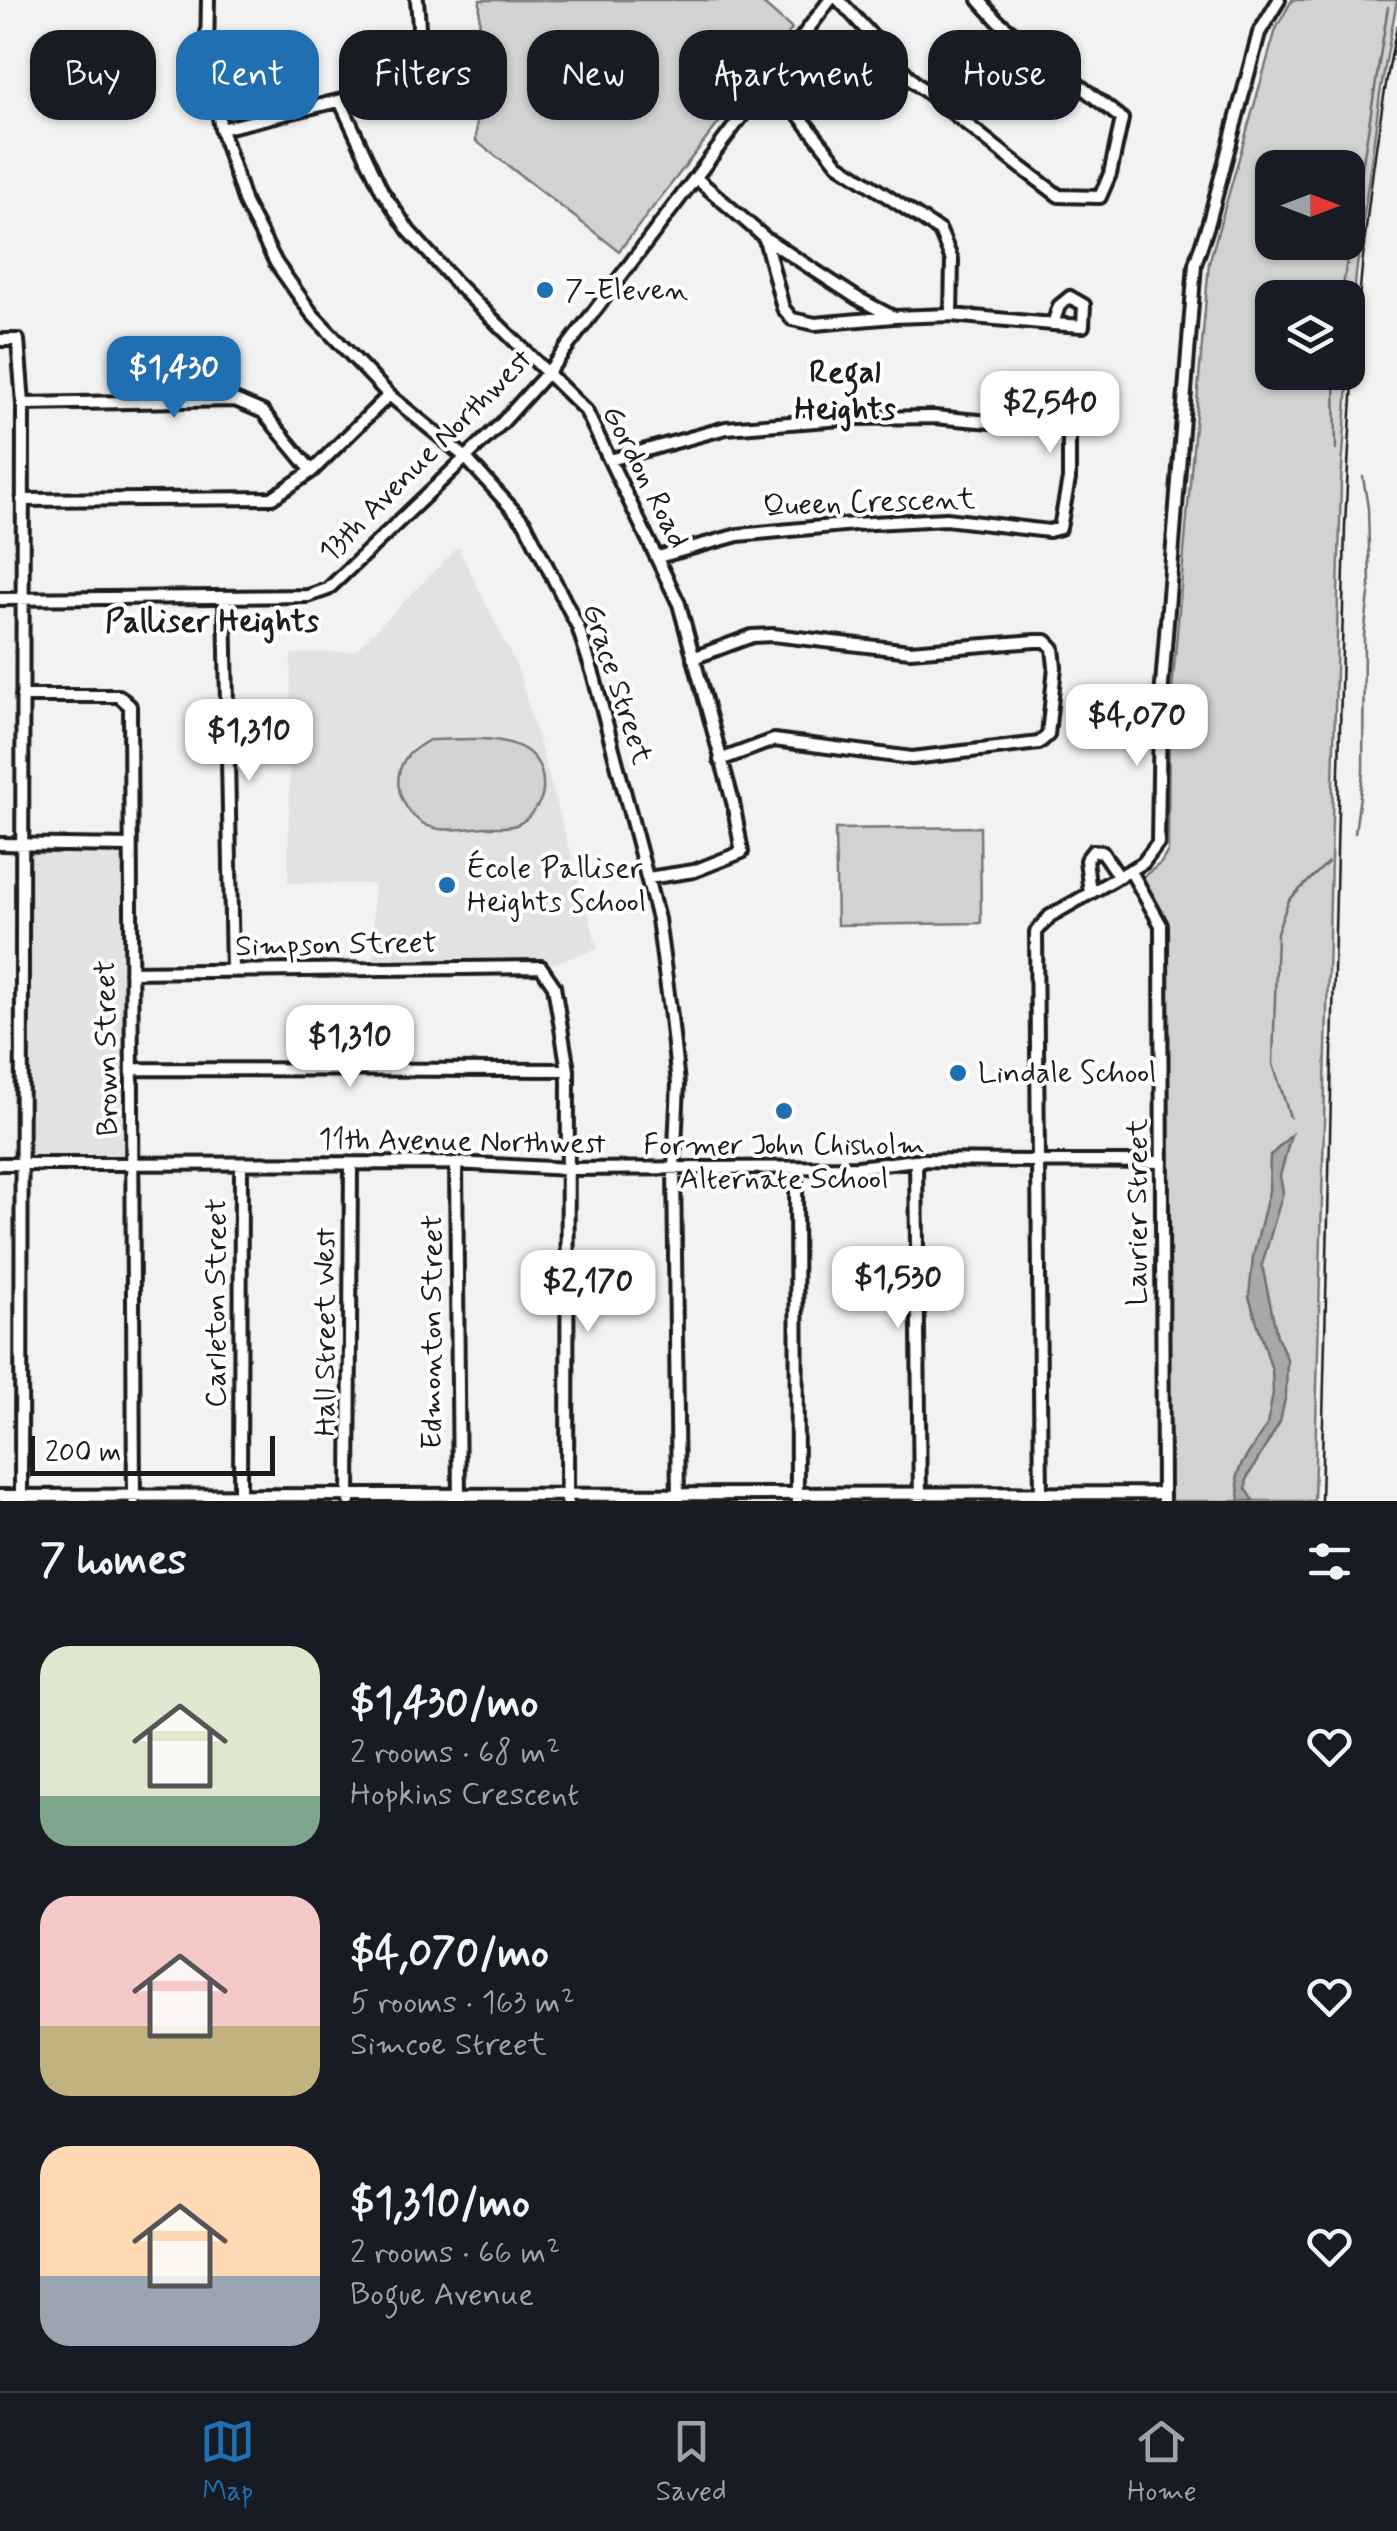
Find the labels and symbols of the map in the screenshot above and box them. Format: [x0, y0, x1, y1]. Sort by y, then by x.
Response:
north arrow [1255, 150, 1365, 260]
place label: 7-Eleven [565, 271, 689, 310]
marker: 7-Eleven [534, 279, 556, 301]
pin: $1,430 [93, 336, 255, 421]
street label: 13th Avenue Northwest [311, 341, 541, 571]
district label: Regal Heights [794, 352, 896, 432]
pin: $2,540 [969, 371, 1131, 456]
street label: Gordon Road [592, 399, 698, 555]
street label: Queen Crescent [762, 480, 976, 526]
street label: Grace Street [573, 599, 661, 770]
district label: Palliser Heights [105, 601, 320, 644]
pin: $4,070 [1056, 684, 1218, 769]
pin: $1,310 [168, 699, 330, 784]
place label: École Palliser Heights School [467, 849, 646, 922]
marker: École Palliser Heights School [436, 874, 458, 896]
street label: Simpson Street [235, 924, 437, 966]
street label: Brown Street [86, 960, 128, 1136]
pin: $1,310 [269, 1005, 431, 1090]
place label: Lindale School [978, 1054, 1157, 1093]
marker: Lindale School [947, 1062, 969, 1084]
marker: Former John Chisholm Alternate School [773, 1100, 795, 1122]
street label: Laurier Street [1118, 1118, 1157, 1306]
street label: 11th Avenue Northwest [318, 1120, 606, 1164]
place label: Former John Chisholm Alternate School [643, 1126, 925, 1199]
street label: Carleton Street [197, 1198, 236, 1408]
street label: Edmonton Street [413, 1215, 452, 1449]
street label: Hall Street West [306, 1227, 345, 1436]
pin: $1,530 [817, 1246, 979, 1331]
pin: $2,170 [507, 1250, 669, 1335]
scale bar [30, 1431, 275, 1476]

